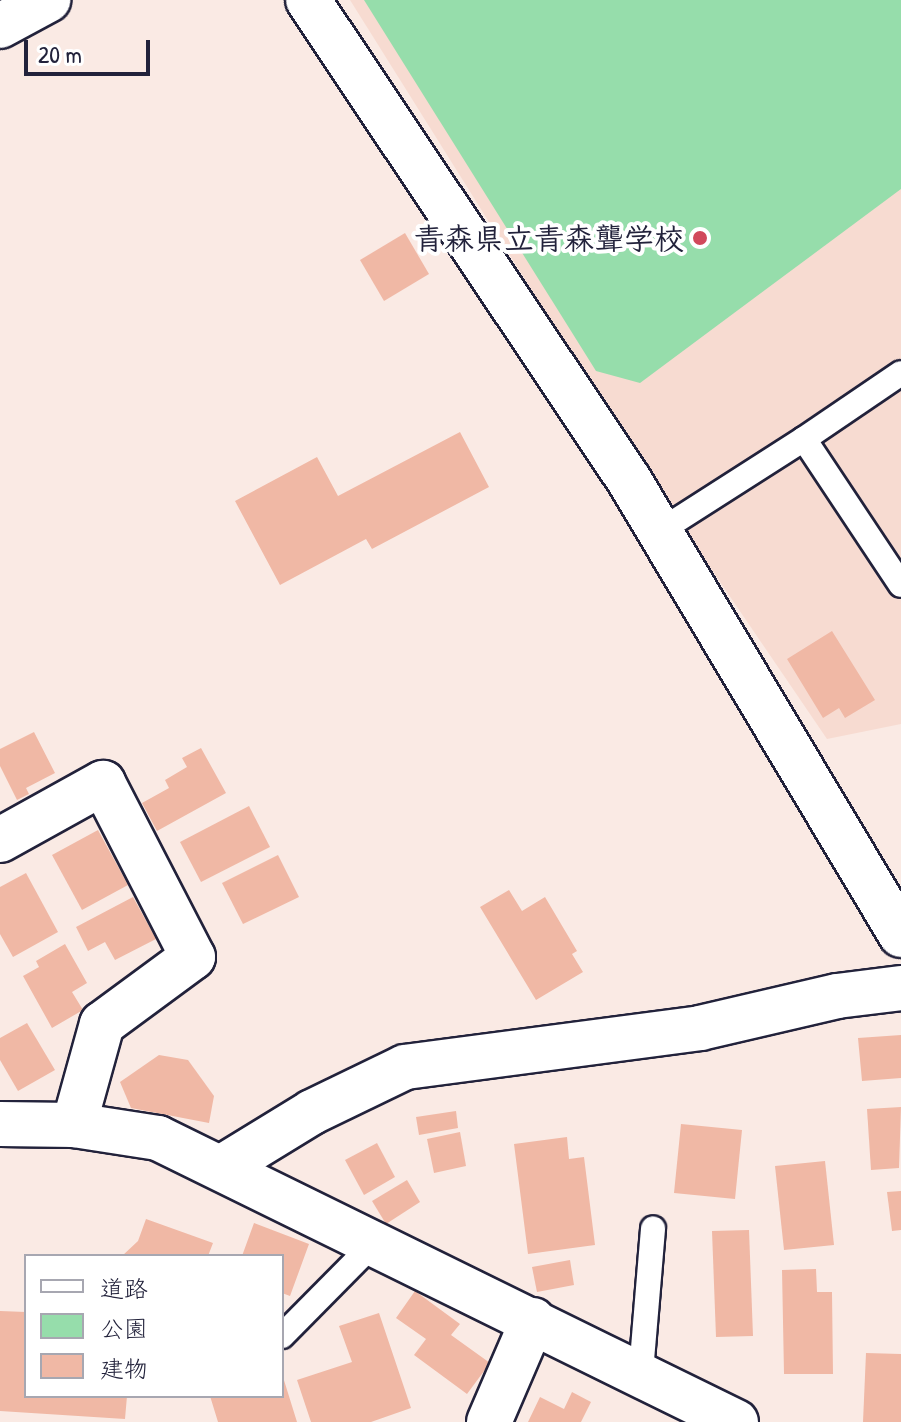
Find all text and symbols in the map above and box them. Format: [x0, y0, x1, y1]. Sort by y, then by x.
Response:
scale bar [28, 24, 154, 74]
text: 20 m [38, 38, 82, 70]
place label: 青森県立青森聾学校 [414, 220, 684, 256]
marker: 青森県立青森聾学校 [691, 229, 709, 247]
legend [24, 1254, 284, 1398]
text: 道路 [100, 1272, 148, 1304]
text: 公園 [100, 1312, 148, 1344]
text: 建物 [100, 1352, 148, 1384]

